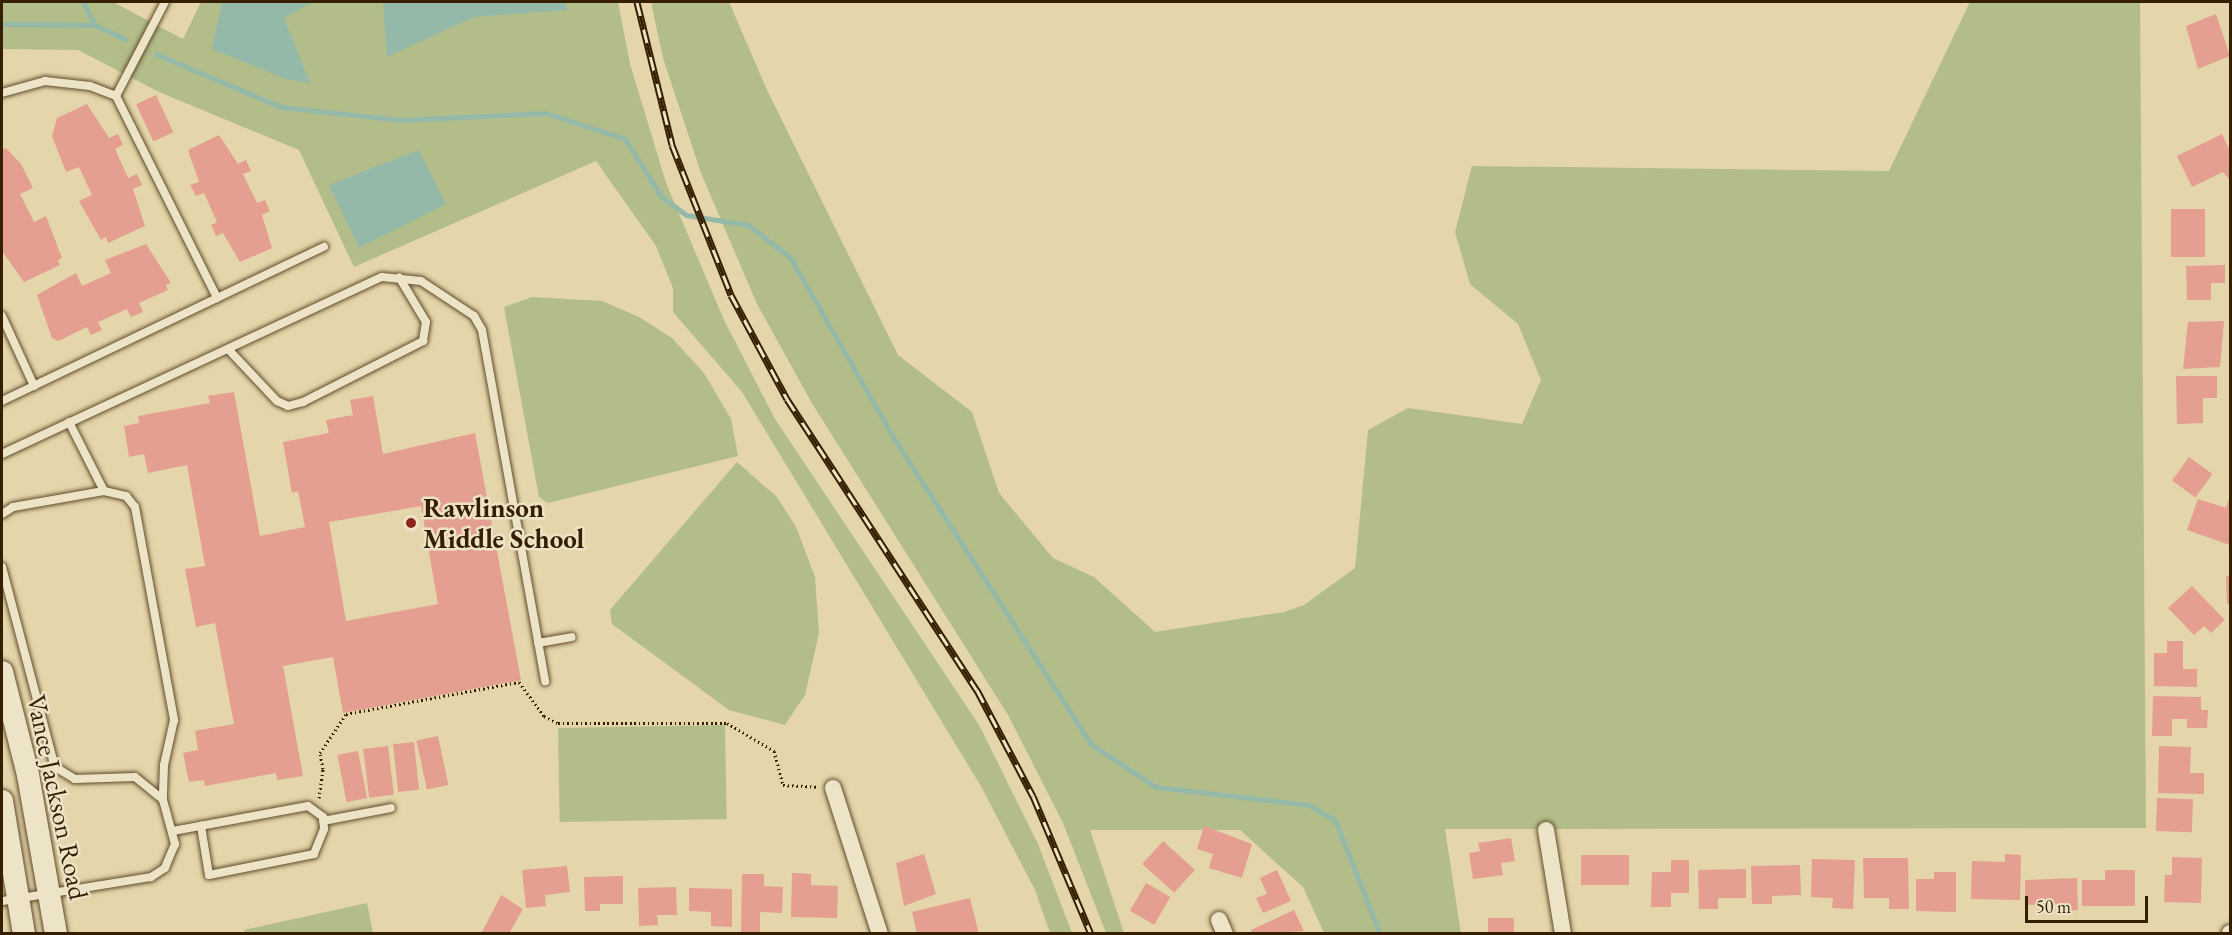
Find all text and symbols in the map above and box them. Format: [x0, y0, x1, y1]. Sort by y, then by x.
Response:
place label: Rawlinson Middle School [423, 491, 584, 554]
marker: Rawlinson Middle School [404, 516, 418, 530]
street label: Vance Jackson Road [20, 692, 96, 902]
scale bar [2028, 884, 2151, 922]
text: 50 m [2036, 895, 2071, 918]

